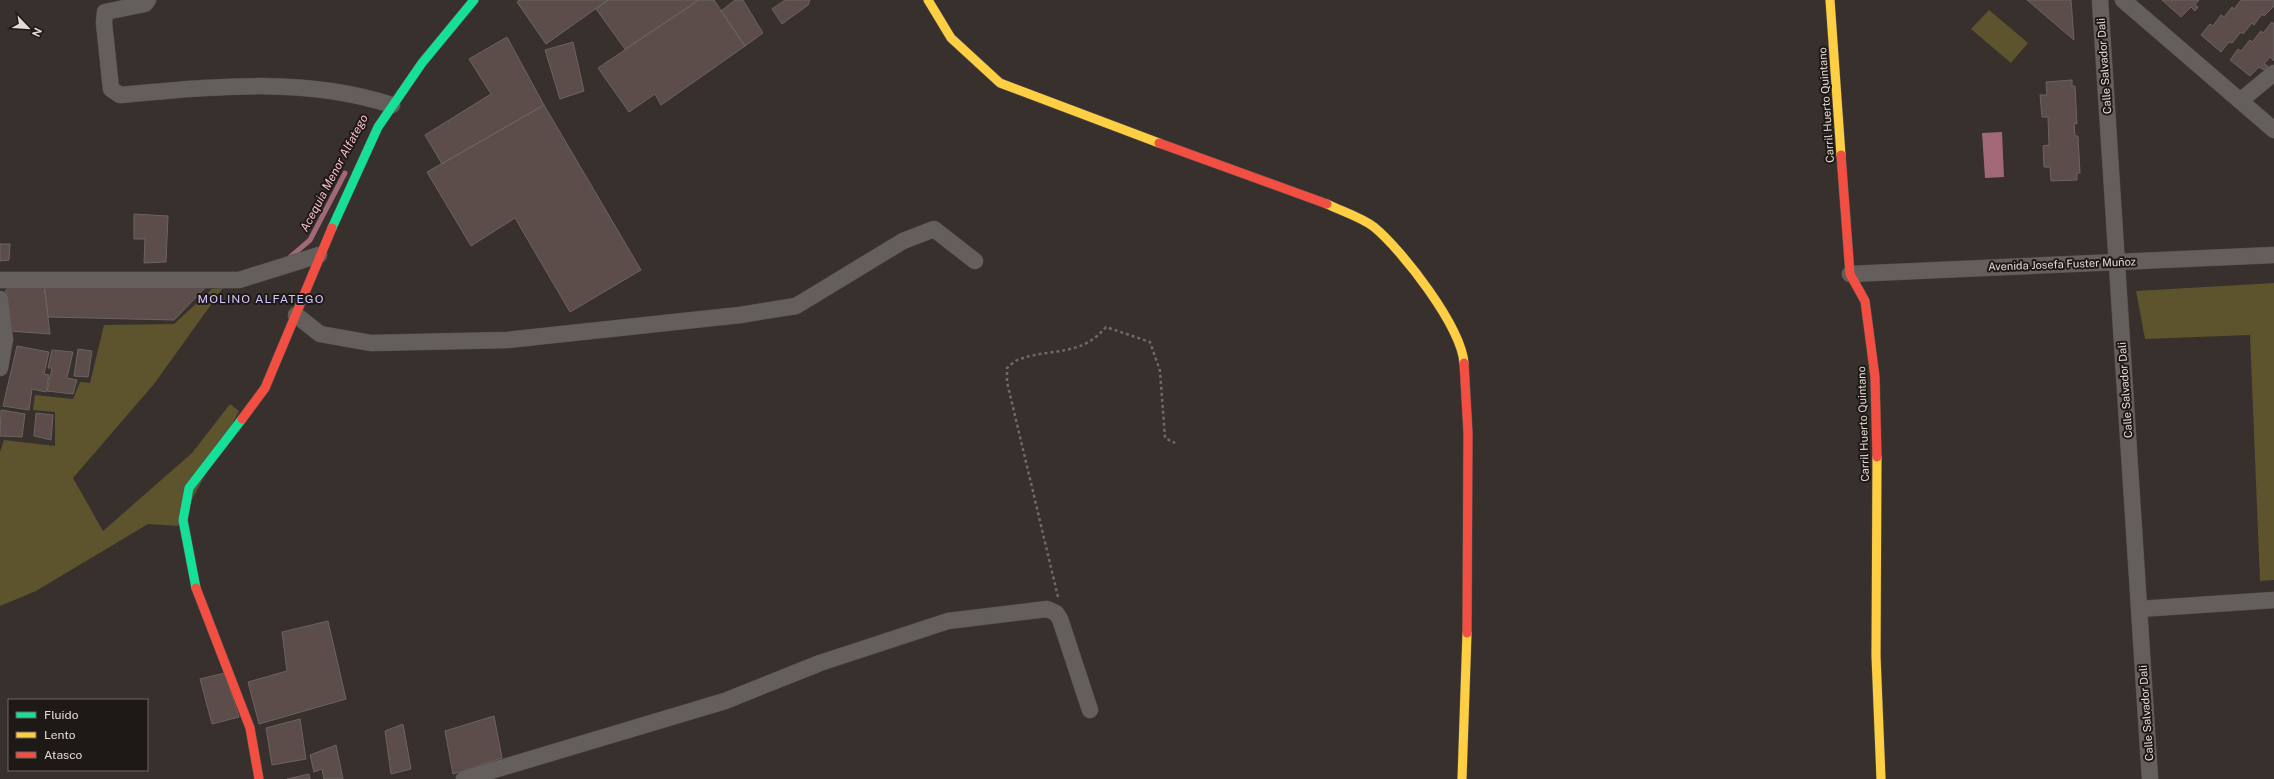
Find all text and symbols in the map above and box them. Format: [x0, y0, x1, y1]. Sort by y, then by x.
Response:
north arrow [8, 8, 48, 48]
street label: Calle Salvador Dali [2095, 18, 2113, 114]
text: N [30, 26, 44, 39]
street label: Carril Huerto Quintano [1816, 47, 1836, 163]
water label: Acequia Menor Alfatego [297, 112, 371, 234]
street label: Avenida Josefa Fuster Muñoz [1988, 255, 2136, 273]
district label: MOLINO ALFATEGO [198, 292, 324, 306]
street label: Calle Salvador Dali [2116, 342, 2134, 438]
street label: Carril Huerto Quintano [1855, 366, 1871, 482]
street label: Calle Salvador Dali [2137, 665, 2155, 761]
legend [8, 699, 148, 771]
text: Fluido [44, 708, 79, 722]
text: Lento [44, 728, 76, 742]
text: Atasco [44, 748, 83, 762]

